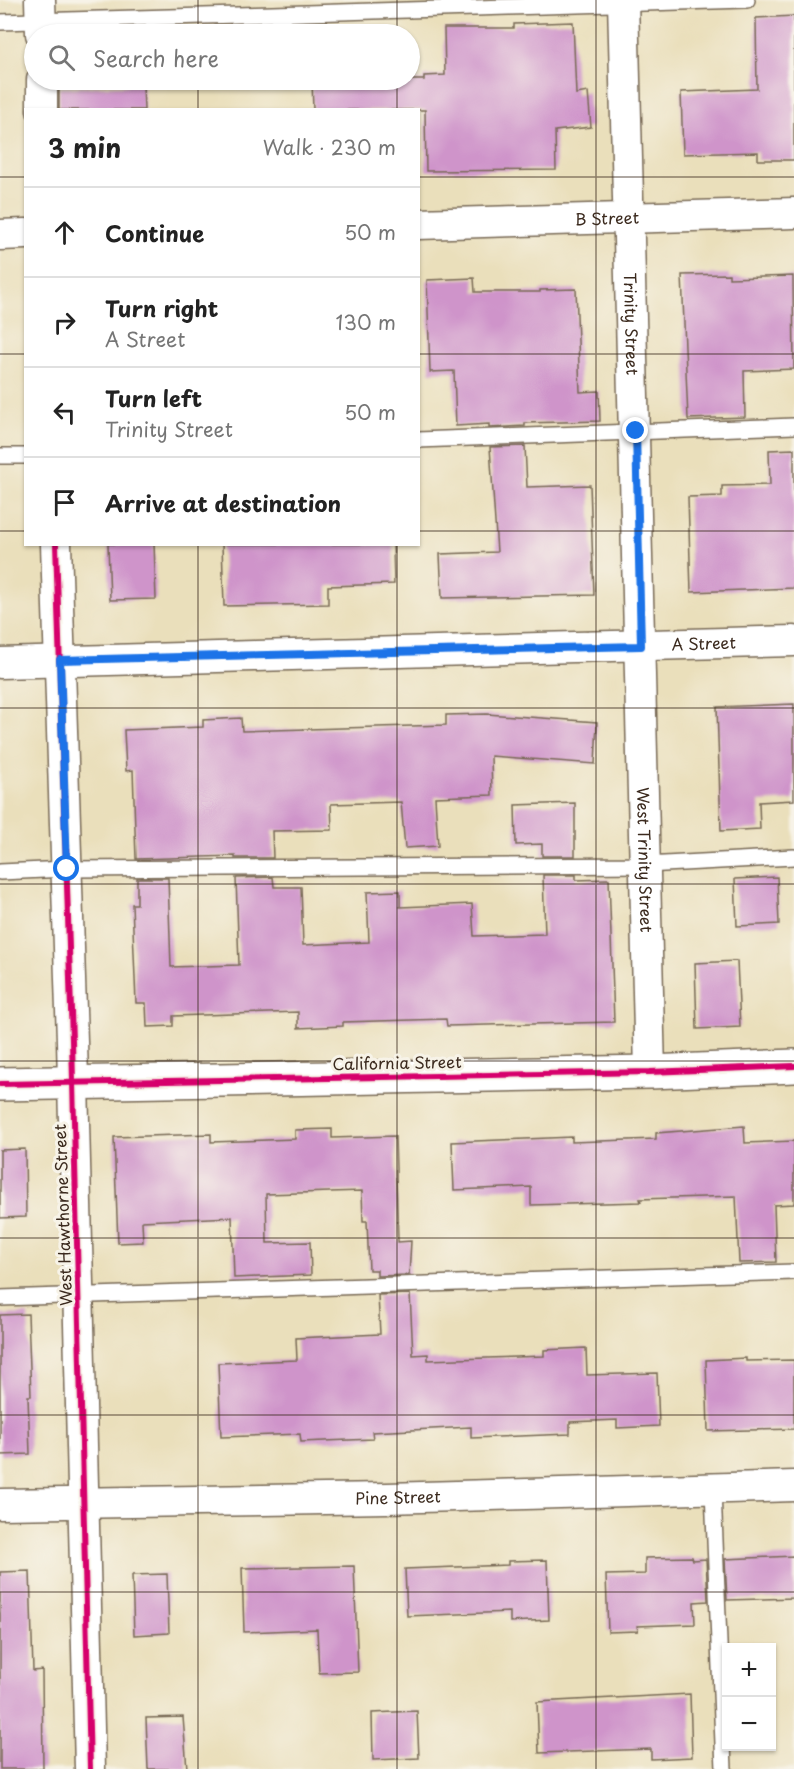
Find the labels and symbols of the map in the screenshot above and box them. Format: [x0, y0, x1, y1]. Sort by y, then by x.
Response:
street label: B Street [574, 205, 640, 230]
street label: Trinity Street [619, 272, 645, 376]
route end [622, 417, 648, 443]
street label: A Street [671, 630, 737, 655]
street label: West Trinity Street [632, 787, 659, 933]
route start [53, 855, 79, 881]
street label: California Street [332, 1049, 462, 1075]
street label: West Hawthorne Street [47, 1123, 77, 1306]
street label: Pine Street [355, 1483, 441, 1509]

